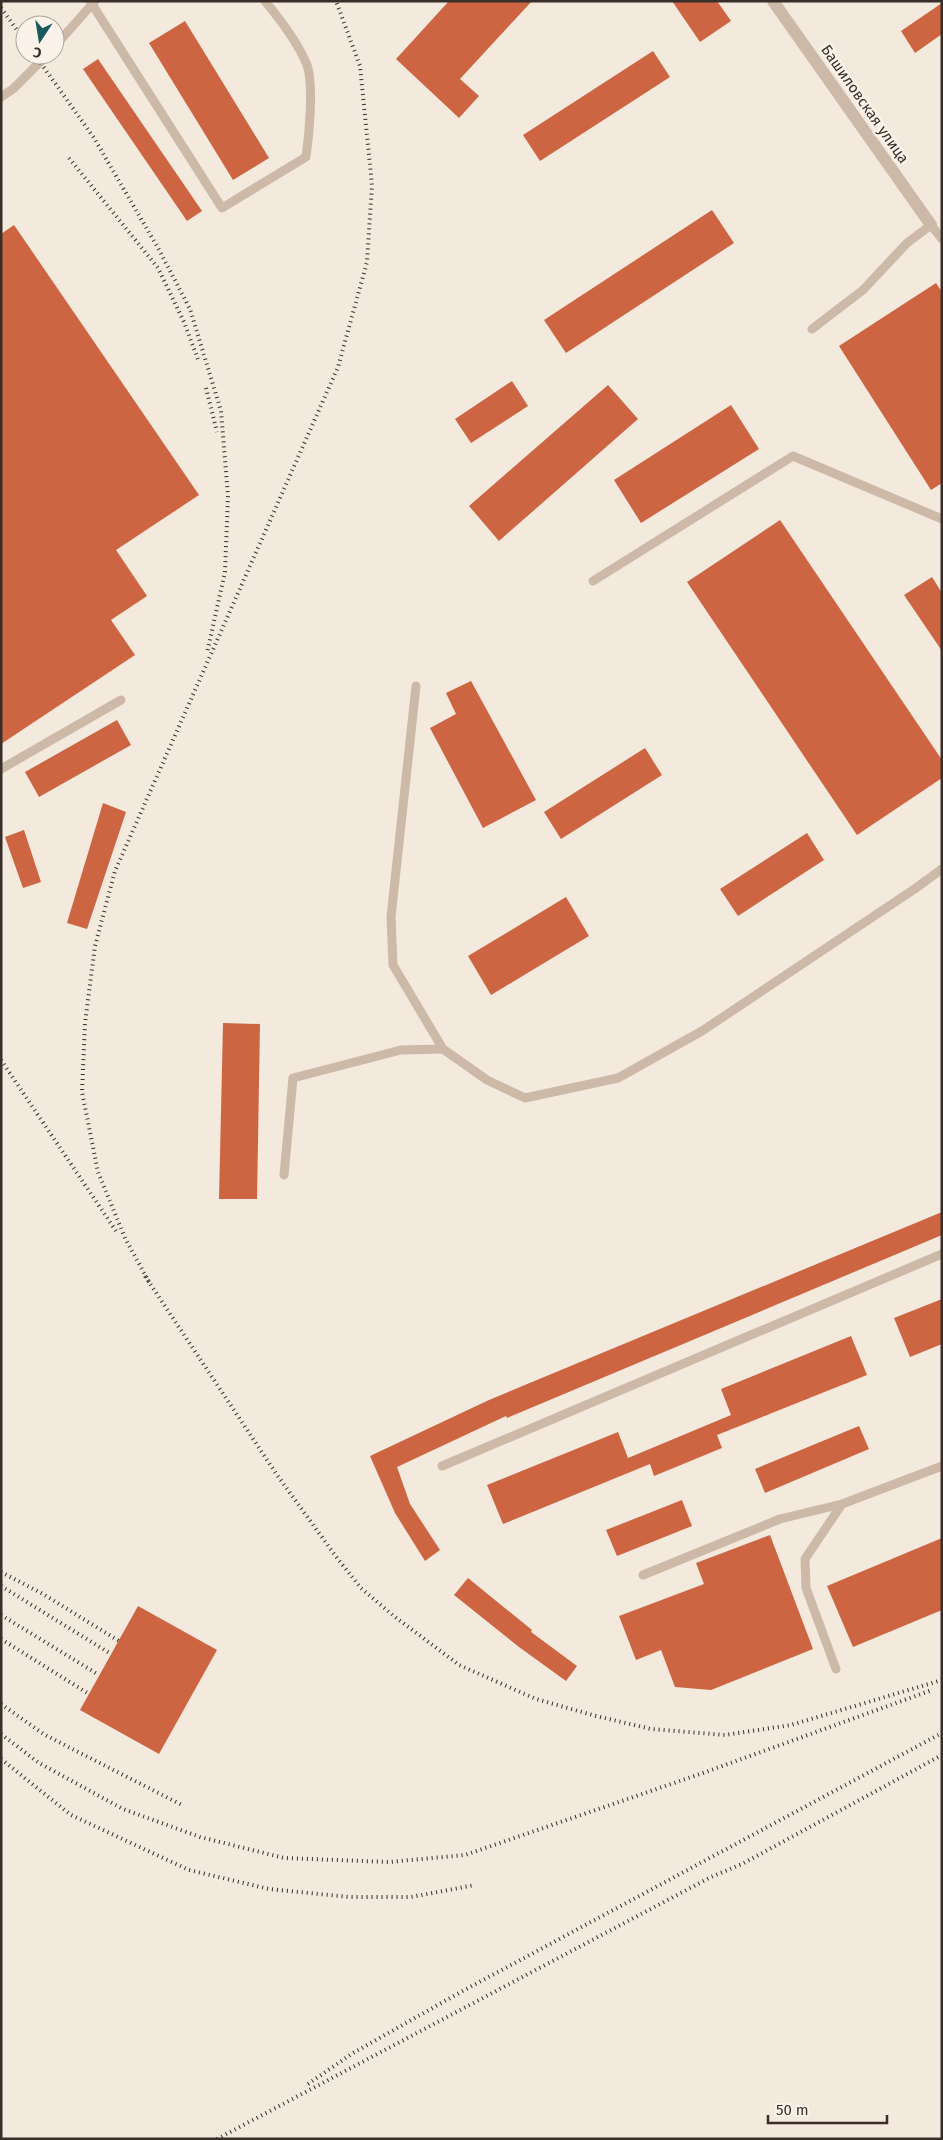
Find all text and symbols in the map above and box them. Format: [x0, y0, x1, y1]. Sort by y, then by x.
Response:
north arrow [15, 15, 65, 65]
street label: Башиловская улица [817, 41, 913, 167]
text: С [32, 43, 43, 61]
scale bar [768, 2092, 887, 2124]
text: 50 m [776, 2101, 809, 2119]

